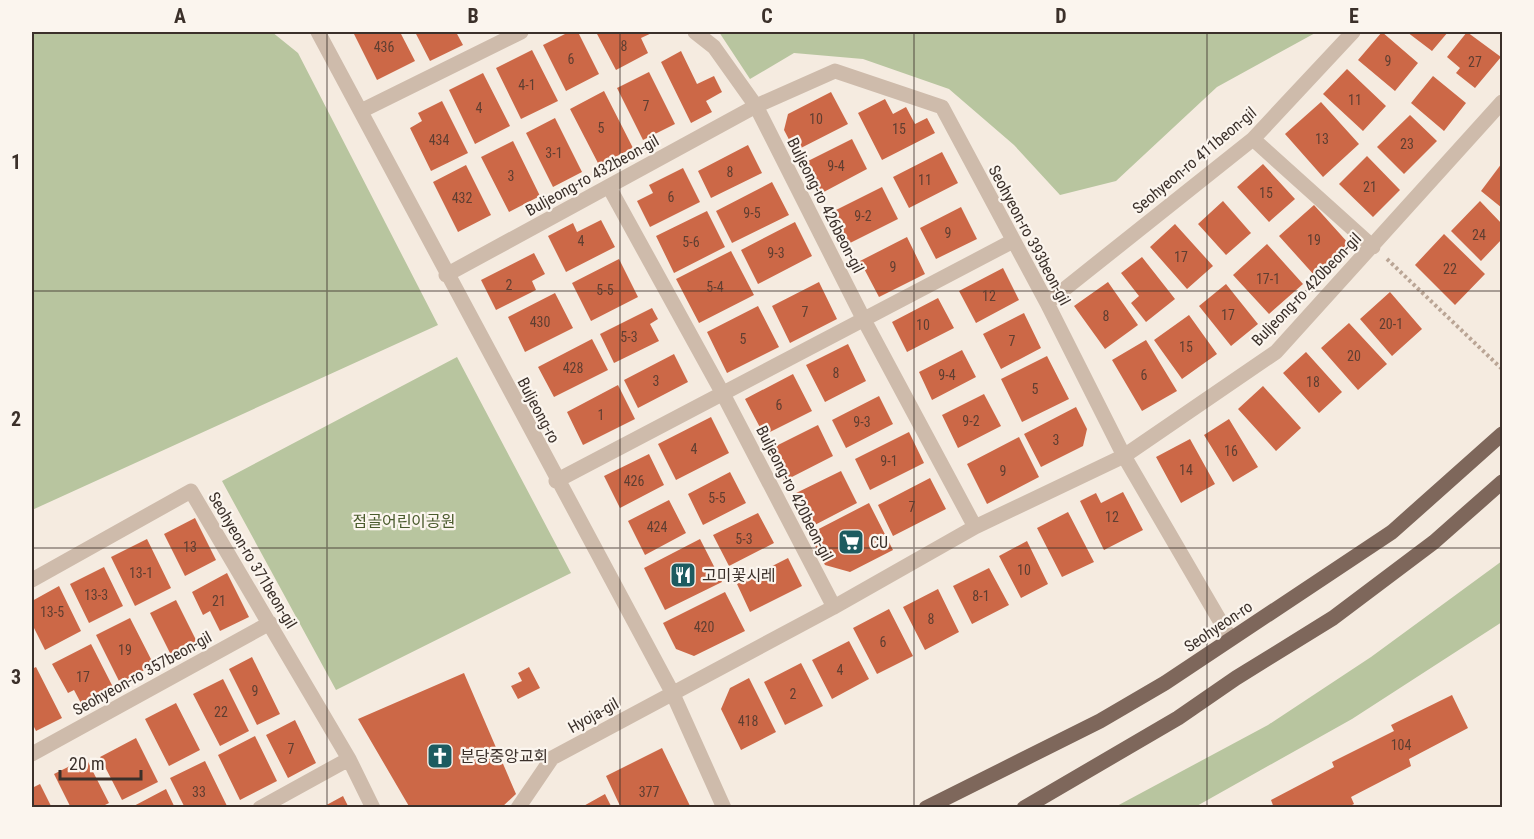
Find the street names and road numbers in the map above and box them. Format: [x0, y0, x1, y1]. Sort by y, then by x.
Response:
street label: Seohyeon-ro 411beon-gil [1129, 103, 1260, 218]
street label: Buljeong-ro 432beon-gil [522, 131, 662, 220]
street label: Buljeong-ro 426beon-gil [783, 134, 868, 276]
street label: Seohyeon-ro 393beon-gil [985, 162, 1075, 309]
street label: Buljeong-ro 420beon-gil [1248, 229, 1365, 350]
street label: Buljeong-ro [513, 374, 564, 446]
street label: Buljeong-ro 420beon-gil [752, 422, 837, 564]
street label: Seohyeon-ro 371beon-gil [204, 489, 301, 632]
street label: Seohyeon-ro [1181, 597, 1256, 656]
street label: Seohyeon-ro 357beon-gil [69, 627, 215, 720]
street label: Hyoja-gil [565, 694, 622, 737]

